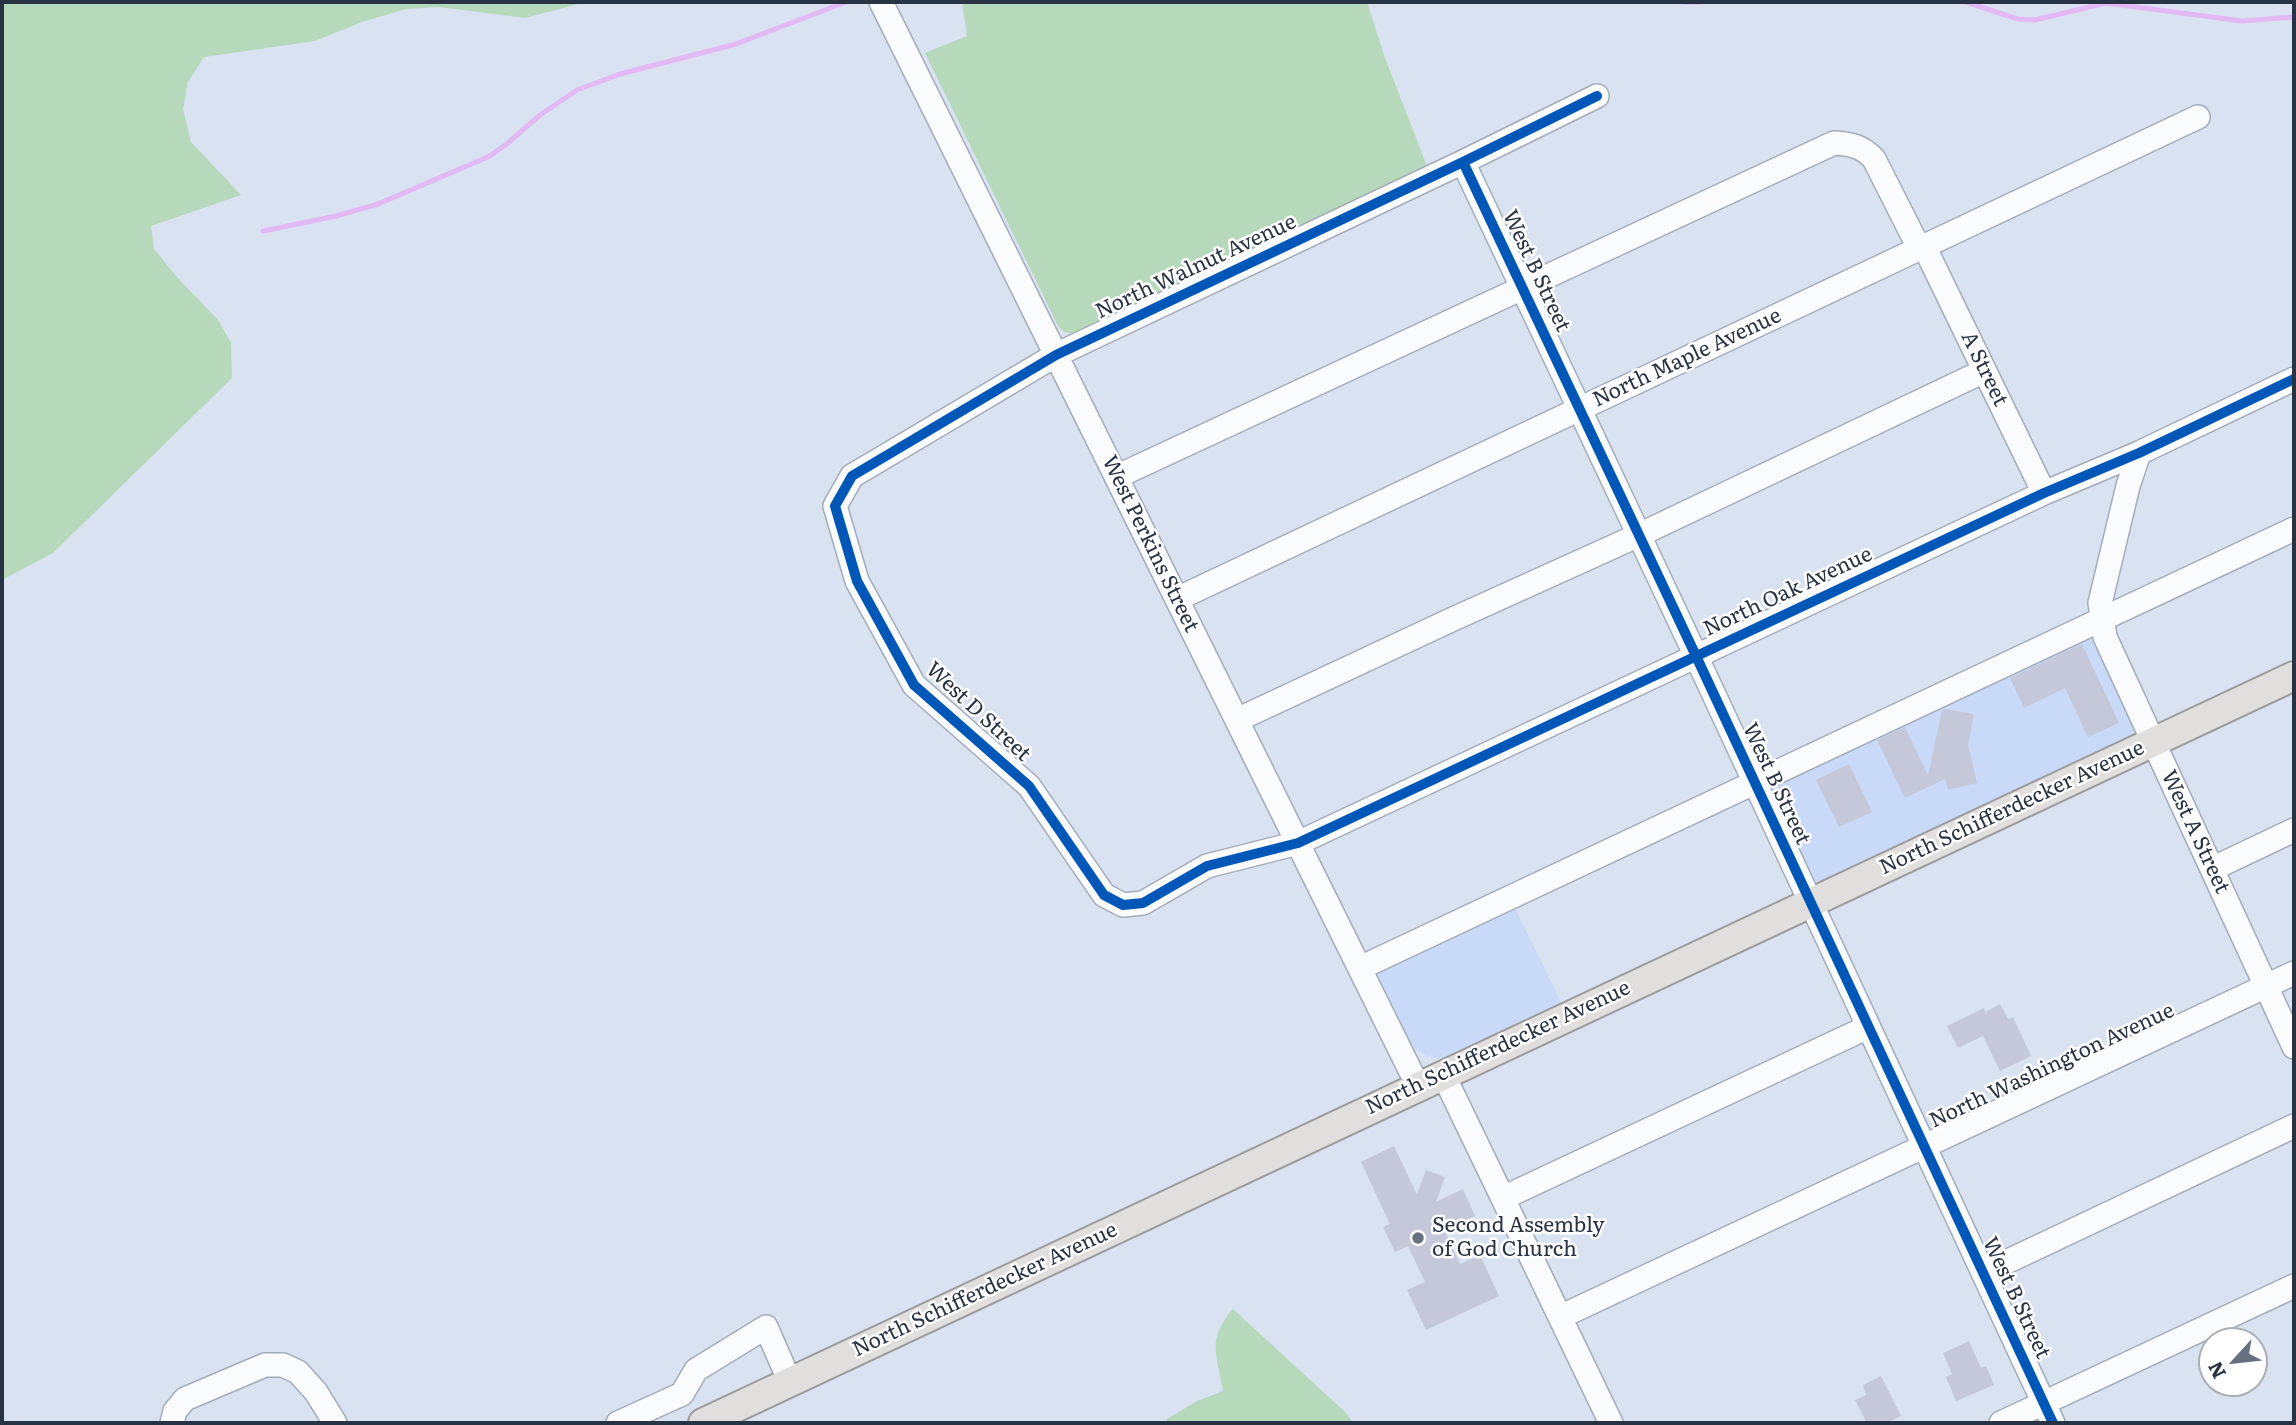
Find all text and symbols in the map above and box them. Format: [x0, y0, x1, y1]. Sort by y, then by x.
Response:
street label: West B Street [1497, 206, 1575, 336]
street label: North Walnut Avenue [1092, 209, 1300, 325]
street label: North Maple Avenue [1589, 303, 1785, 413]
street label: A Street [1955, 328, 2013, 410]
street label: West Perkins Street [1096, 451, 1204, 637]
street label: North Oak Avenue [1700, 542, 1876, 642]
street label: West D Street [920, 657, 1036, 767]
street label: West B Street [1737, 719, 1815, 849]
street label: North Schifferdecker Avenue [1876, 735, 2148, 881]
street label: West A Street [2155, 766, 2235, 898]
street label: North Schifferdecker Avenue [1362, 975, 1634, 1121]
street label: North Washington Avenue [1926, 998, 2178, 1134]
place label: Second Assembly of God Church [1432, 1213, 1604, 1263]
street label: North Schifferdecker Avenue [849, 1217, 1121, 1363]
marker: Second Assembly of God Church [1410, 1230, 1426, 1246]
street label: West B Street [1977, 1233, 2055, 1363]
north arrow [2198, 1327, 2268, 1397]
text: N [2200, 1357, 2232, 1384]

